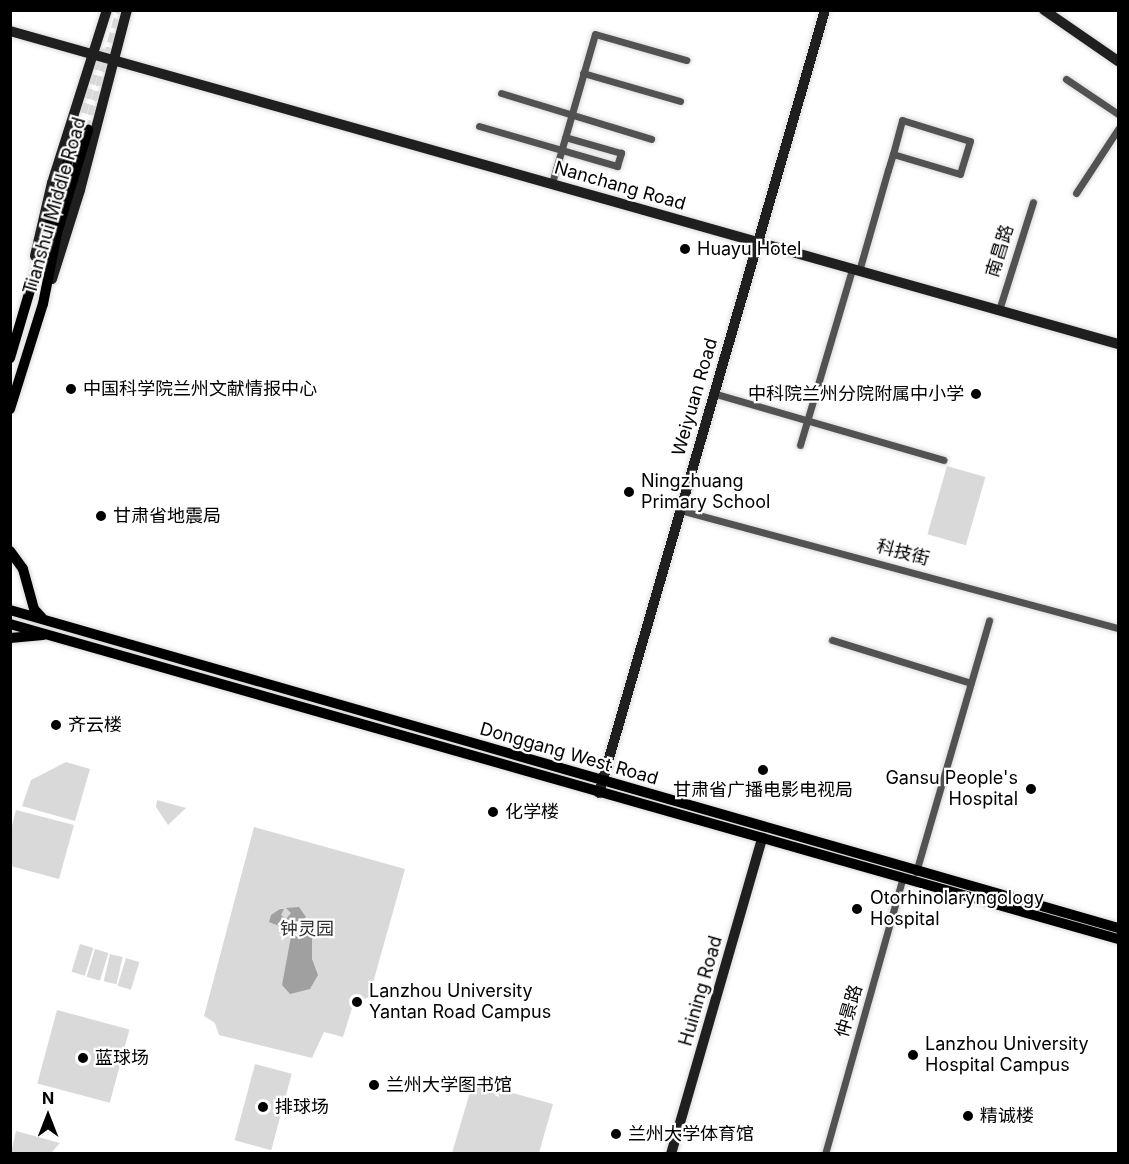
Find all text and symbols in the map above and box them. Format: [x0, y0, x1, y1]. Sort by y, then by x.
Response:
street label: Tianshui Middle Road [19, 115, 91, 297]
street label: Nanchang Road [552, 157, 688, 215]
street label: 南昌路 [982, 222, 1018, 280]
place label: Huayu Hotel [697, 238, 801, 260]
marker: Huayu Hotel [678, 242, 692, 256]
street label: Weiyuan Road [668, 336, 722, 458]
place label: 中国科学院兰州文献情报中心 [83, 378, 317, 400]
marker: 中国科学院兰州文献情报中心 [64, 382, 78, 396]
place label: 中科院兰州分院附属中小学 [748, 383, 964, 405]
marker: 中科院兰州分院附属中小学 [969, 387, 983, 401]
place label: Ningzhuang Primary School [641, 471, 770, 514]
marker: Ningzhuang Primary School [622, 485, 636, 499]
place label: 甘肃省地震局 [113, 505, 221, 527]
marker: 甘肃省地震局 [94, 509, 108, 523]
street label: 科技街 [874, 536, 932, 570]
place label: 齐云楼 [68, 714, 122, 736]
marker: 齐云楼 [49, 718, 63, 732]
street label: Donggang West Road [477, 718, 661, 790]
marker: 甘肃省广播电影电视局 [756, 763, 770, 777]
place label: Gansu People's Hospital [885, 768, 1018, 810]
place label: 甘肃省广播电影电视局 [673, 779, 853, 801]
marker: Gansu People's Hospital [1022, 780, 1040, 798]
place label: 化学楼 [505, 801, 559, 823]
marker: 化学楼 [486, 805, 500, 819]
place label: Otorhinolaryngology Hospital [870, 888, 1044, 930]
marker: Otorhinolaryngology Hospital [848, 900, 866, 918]
park label: 钟灵园 [280, 918, 334, 940]
street label: Huining Road [675, 933, 727, 1049]
place label: Lanzhou University Yantan Road Campus [369, 981, 551, 1024]
street label: 仲景路 [831, 982, 867, 1040]
marker: Lanzhou University Yantan Road Campus [350, 995, 364, 1009]
place label: Lanzhou University Hospital Campus [925, 1034, 1089, 1076]
place label: 蓝球场 [95, 1047, 149, 1069]
marker: Lanzhou University Hospital Campus [906, 1048, 920, 1062]
marker: 蓝球场 [76, 1051, 90, 1065]
place label: 兰州大学图书馆 [386, 1074, 512, 1096]
marker: 兰州大学图书馆 [367, 1078, 381, 1092]
north arrow [18, 1086, 78, 1146]
text: N [42, 1088, 54, 1108]
place label: 排球场 [275, 1096, 329, 1118]
marker: 排球场 [256, 1100, 270, 1114]
place label: 精诚楼 [980, 1105, 1034, 1127]
marker: 精诚楼 [961, 1109, 975, 1123]
place label: 兰州大学体育馆 [628, 1123, 754, 1145]
marker: 兰州大学体育馆 [609, 1127, 623, 1141]

